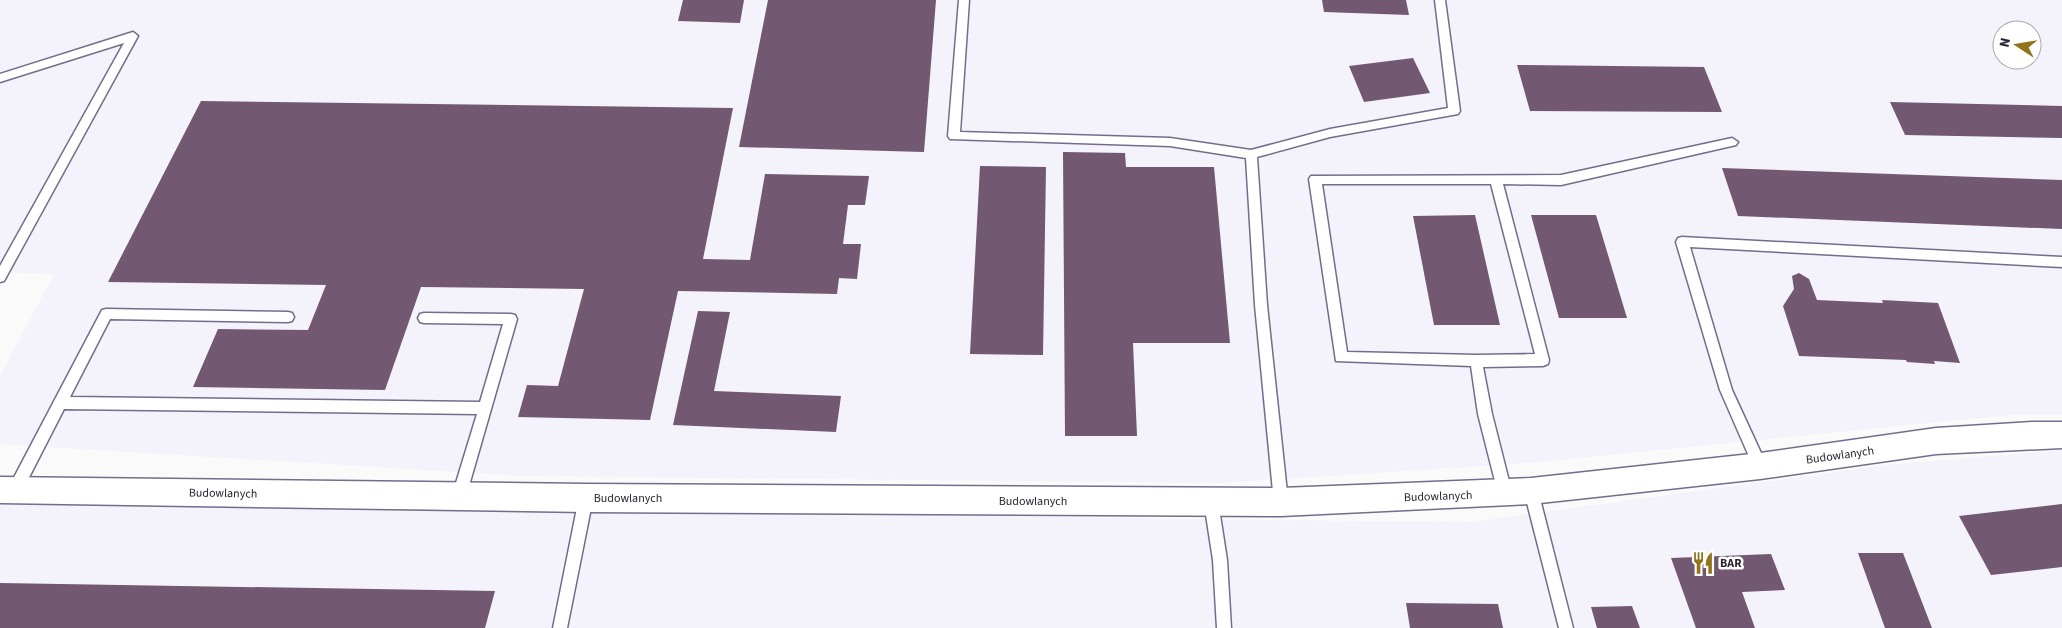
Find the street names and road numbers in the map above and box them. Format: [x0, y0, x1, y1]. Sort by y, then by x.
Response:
street label: Budowlanych [1805, 442, 1875, 469]
street label: Budowlanych [189, 484, 257, 503]
street label: Budowlanych [1403, 487, 1473, 506]
street label: Budowlanych [594, 490, 662, 507]
street label: Budowlanych [999, 493, 1067, 510]

